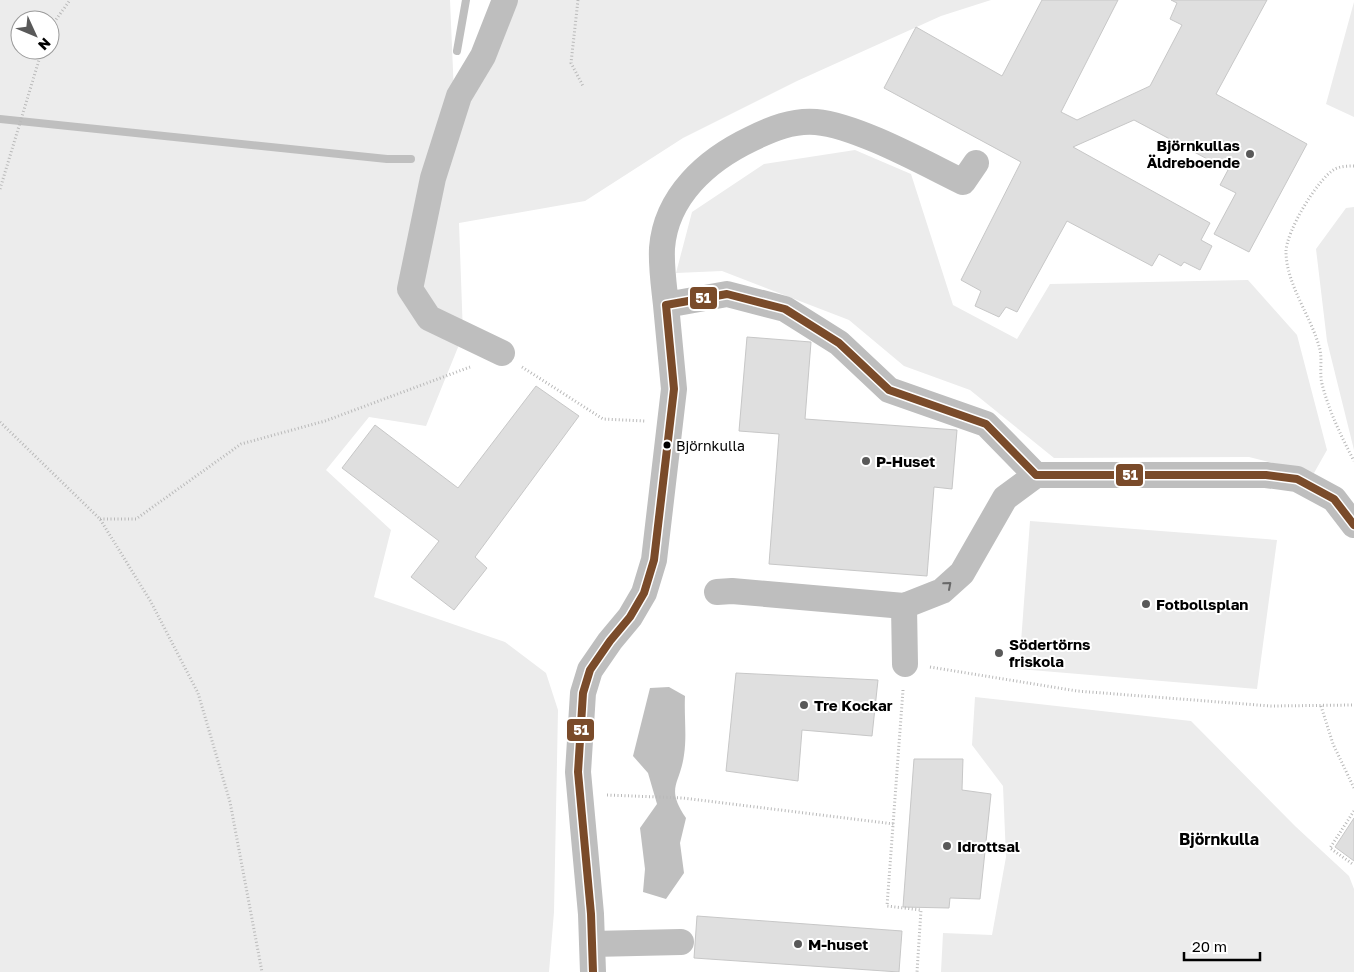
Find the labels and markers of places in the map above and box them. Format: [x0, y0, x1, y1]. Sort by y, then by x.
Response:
place label: Björnkullas Äldreboende [1147, 136, 1240, 171]
marker: Björnkullas Äldreboende [1244, 148, 1256, 160]
place label: Björnkulla [676, 437, 745, 454]
marker: Björnkulla [662, 440, 672, 450]
place label: P-Huset [876, 452, 935, 470]
marker: P-Huset [860, 455, 872, 467]
place label: Fotbollsplan [1156, 595, 1248, 613]
marker: Fotbollsplan [1140, 598, 1152, 610]
place label: Södertörns friskola [1009, 635, 1091, 670]
marker: Södertörns friskola [993, 647, 1005, 659]
place label: Tre Kockar [814, 696, 893, 714]
marker: Tre Kockar [798, 699, 810, 711]
place label: Idrottsal [957, 837, 1020, 855]
marker: Idrottsal [941, 840, 953, 852]
place label: M-huset [808, 935, 868, 953]
marker: M-huset [792, 938, 804, 950]

